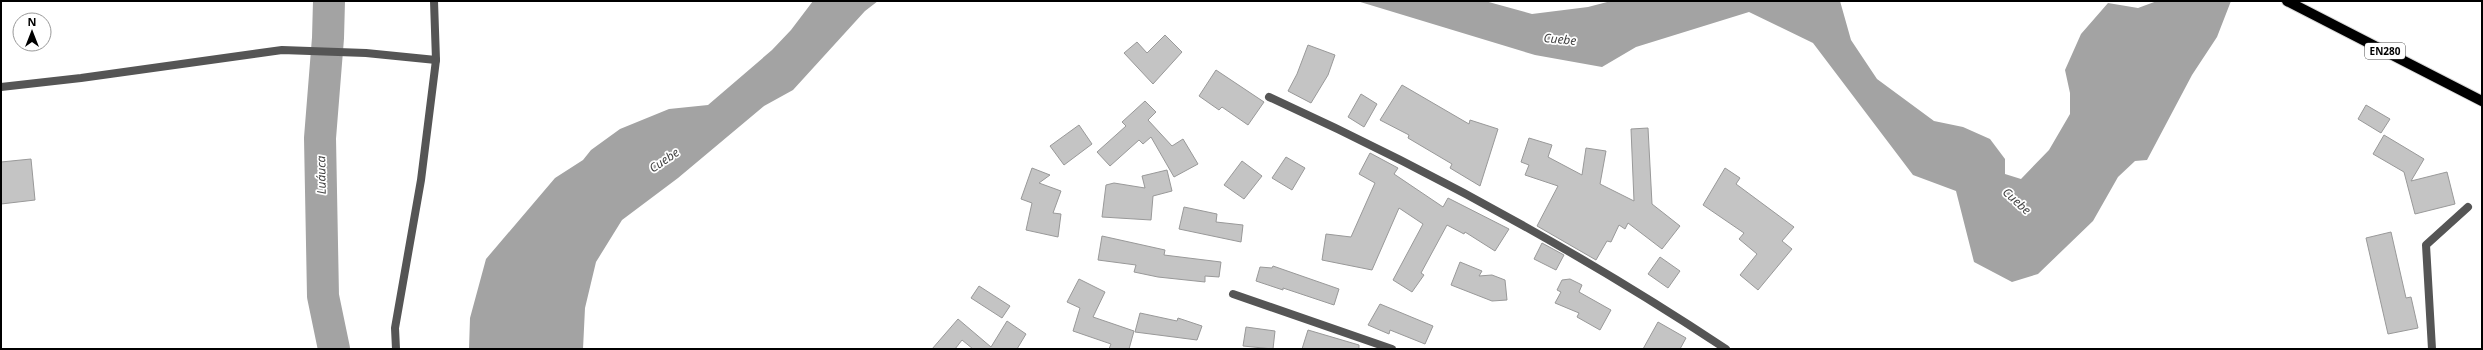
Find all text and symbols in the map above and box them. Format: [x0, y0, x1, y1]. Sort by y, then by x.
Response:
north arrow [12, 12, 52, 52]
text: N [28, 14, 36, 29]
water label: Cuebe [1543, 29, 1577, 49]
road number: EN280 [2365, 43, 2405, 59]
water label: Cuebe [646, 144, 682, 176]
water label: Luáuca [312, 155, 330, 194]
water label: Cuebe [1999, 184, 2035, 218]

